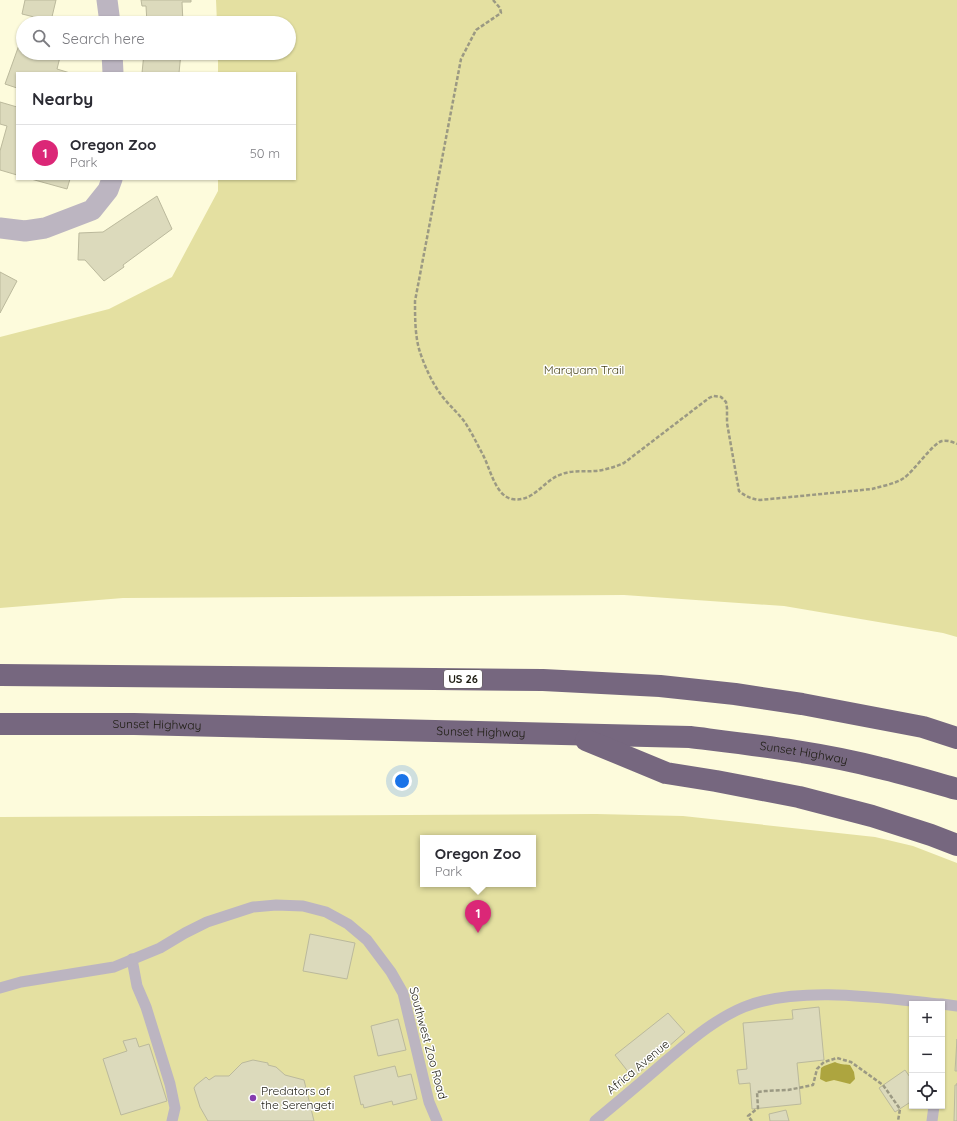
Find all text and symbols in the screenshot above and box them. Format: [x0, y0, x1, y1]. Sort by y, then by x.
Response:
search box [16, 16, 296, 60]
icon: search [30, 27, 52, 49]
text: Search here [62, 29, 145, 48]
text: Nearby [32, 88, 93, 109]
text: Oregon Zoo [70, 135, 156, 154]
text: 1 [42, 145, 48, 161]
text: 50 m [250, 145, 280, 161]
text: Park [70, 154, 98, 170]
park label: Marquam Trail [544, 362, 624, 377]
road number: US 26 [444, 670, 482, 688]
street label: Sunset Highway [112, 716, 202, 733]
street label: Sunset Highway [436, 723, 526, 740]
street label: Sunset Highway [759, 738, 849, 767]
your location [392, 771, 412, 791]
popup [420, 835, 536, 887]
text: Oregon Zoo [435, 844, 521, 863]
text: Park [435, 863, 462, 879]
pin: 1 [465, 900, 491, 933]
street label: Southwest Zoo Road [406, 985, 451, 1101]
map controls [909, 1001, 945, 1109]
button: + [909, 1001, 945, 1037]
street label: Africa Avenue [603, 1036, 672, 1097]
button: − [909, 1037, 945, 1073]
button: locate [909, 1073, 945, 1109]
place label: Predators of the Serengeti [261, 1083, 334, 1112]
marker: Predators of the Serengeti [248, 1093, 258, 1103]

